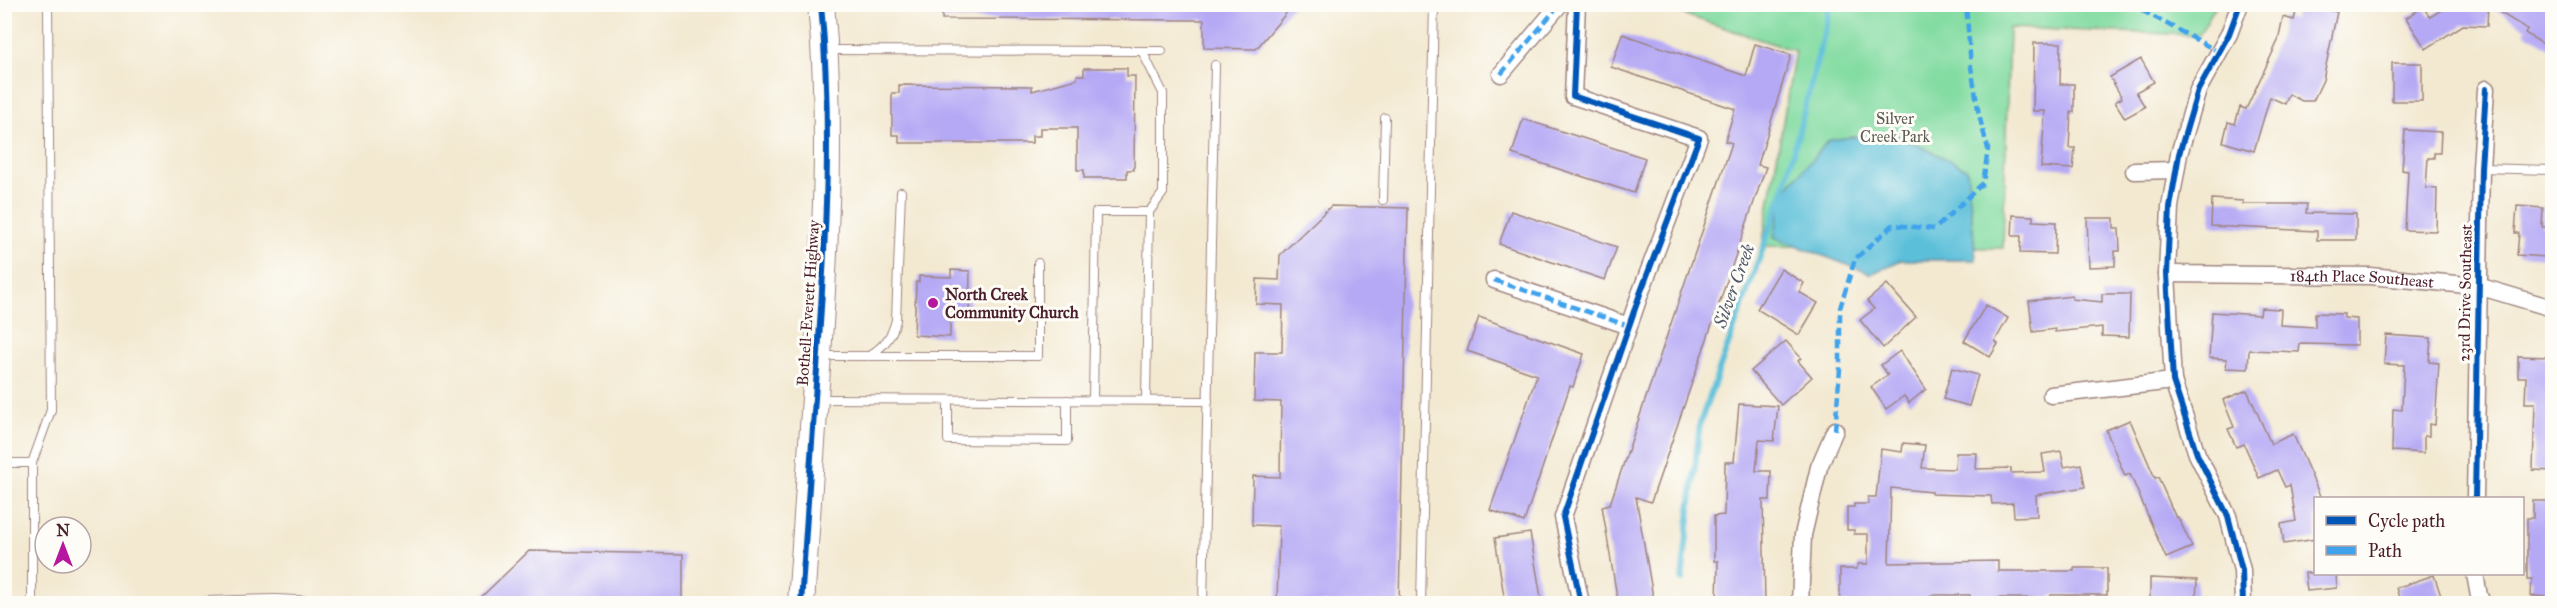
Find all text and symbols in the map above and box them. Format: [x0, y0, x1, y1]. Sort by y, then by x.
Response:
park label: Silver Creek Park [1860, 109, 1931, 146]
street label: Bothell-Everett Highway [793, 219, 824, 387]
street label: 23rd Drive Southeast [2454, 224, 2476, 362]
water label: Silver Creek [1708, 241, 1759, 332]
street label: 184th Place Southeast [2290, 266, 2435, 291]
place label: North Creek Community Church [945, 285, 1079, 323]
marker: North Creek Community Church [926, 296, 940, 310]
legend [2314, 497, 2524, 575]
text: Cycle path [2368, 510, 2445, 532]
north arrow [33, 515, 93, 575]
text: N [56, 521, 70, 540]
text: Path [2368, 540, 2402, 562]

